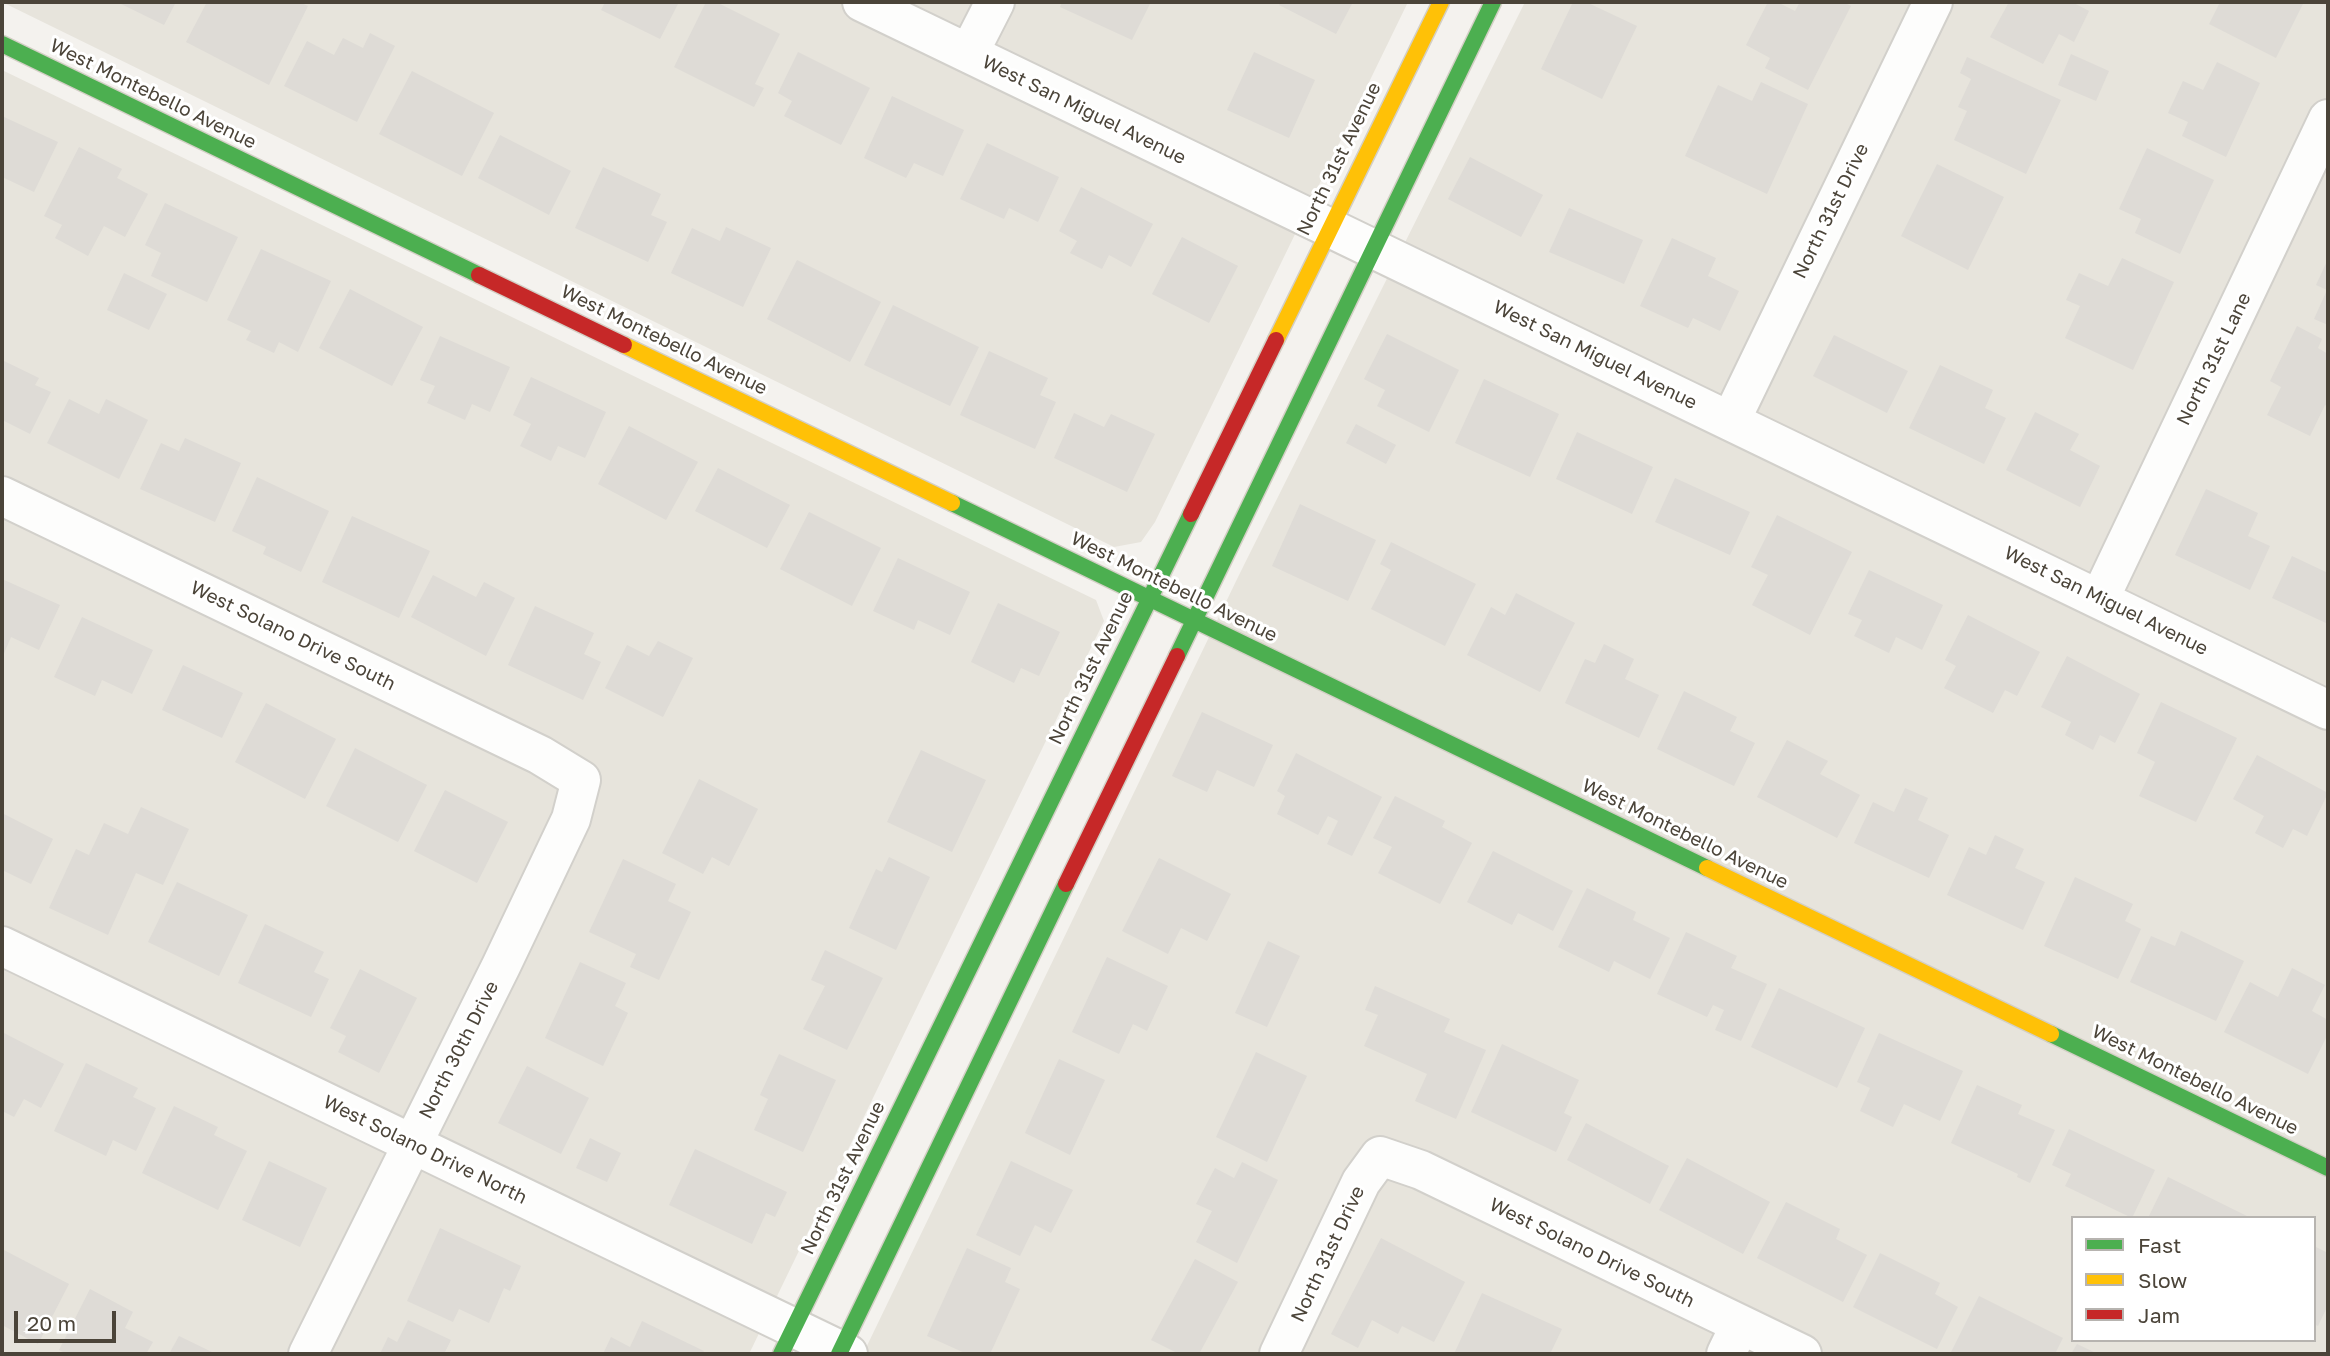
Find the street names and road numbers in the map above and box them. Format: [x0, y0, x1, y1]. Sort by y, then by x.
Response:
street label: West Montebello Avenue [46, 34, 260, 154]
street label: West San Miguel Avenue [978, 51, 1190, 169]
street label: North 31st Avenue [1292, 79, 1386, 239]
street label: North 31st Drive [1788, 140, 1874, 282]
street label: West Montebello Avenue [557, 280, 771, 400]
street label: North 31st Lane [2172, 289, 2256, 429]
street label: West San Miguel Avenue [1489, 296, 1701, 414]
street label: West Montebello Avenue [1067, 527, 1281, 647]
street label: West San Miguel Avenue [2000, 542, 2212, 660]
street label: West Solano Drive South [187, 576, 399, 696]
street label: North 31st Avenue [1044, 588, 1138, 748]
street label: West Montebello Avenue [1578, 774, 1792, 894]
street label: North 30th Drive [414, 977, 504, 1123]
street label: West Montebello Avenue [2088, 1020, 2302, 1140]
street label: West Solano Drive North [319, 1091, 531, 1209]
street label: North 31st Avenue [796, 1098, 890, 1258]
street label: North 31st Drive [1287, 1182, 1369, 1326]
street label: West Solano Drive South [1486, 1193, 1698, 1313]

